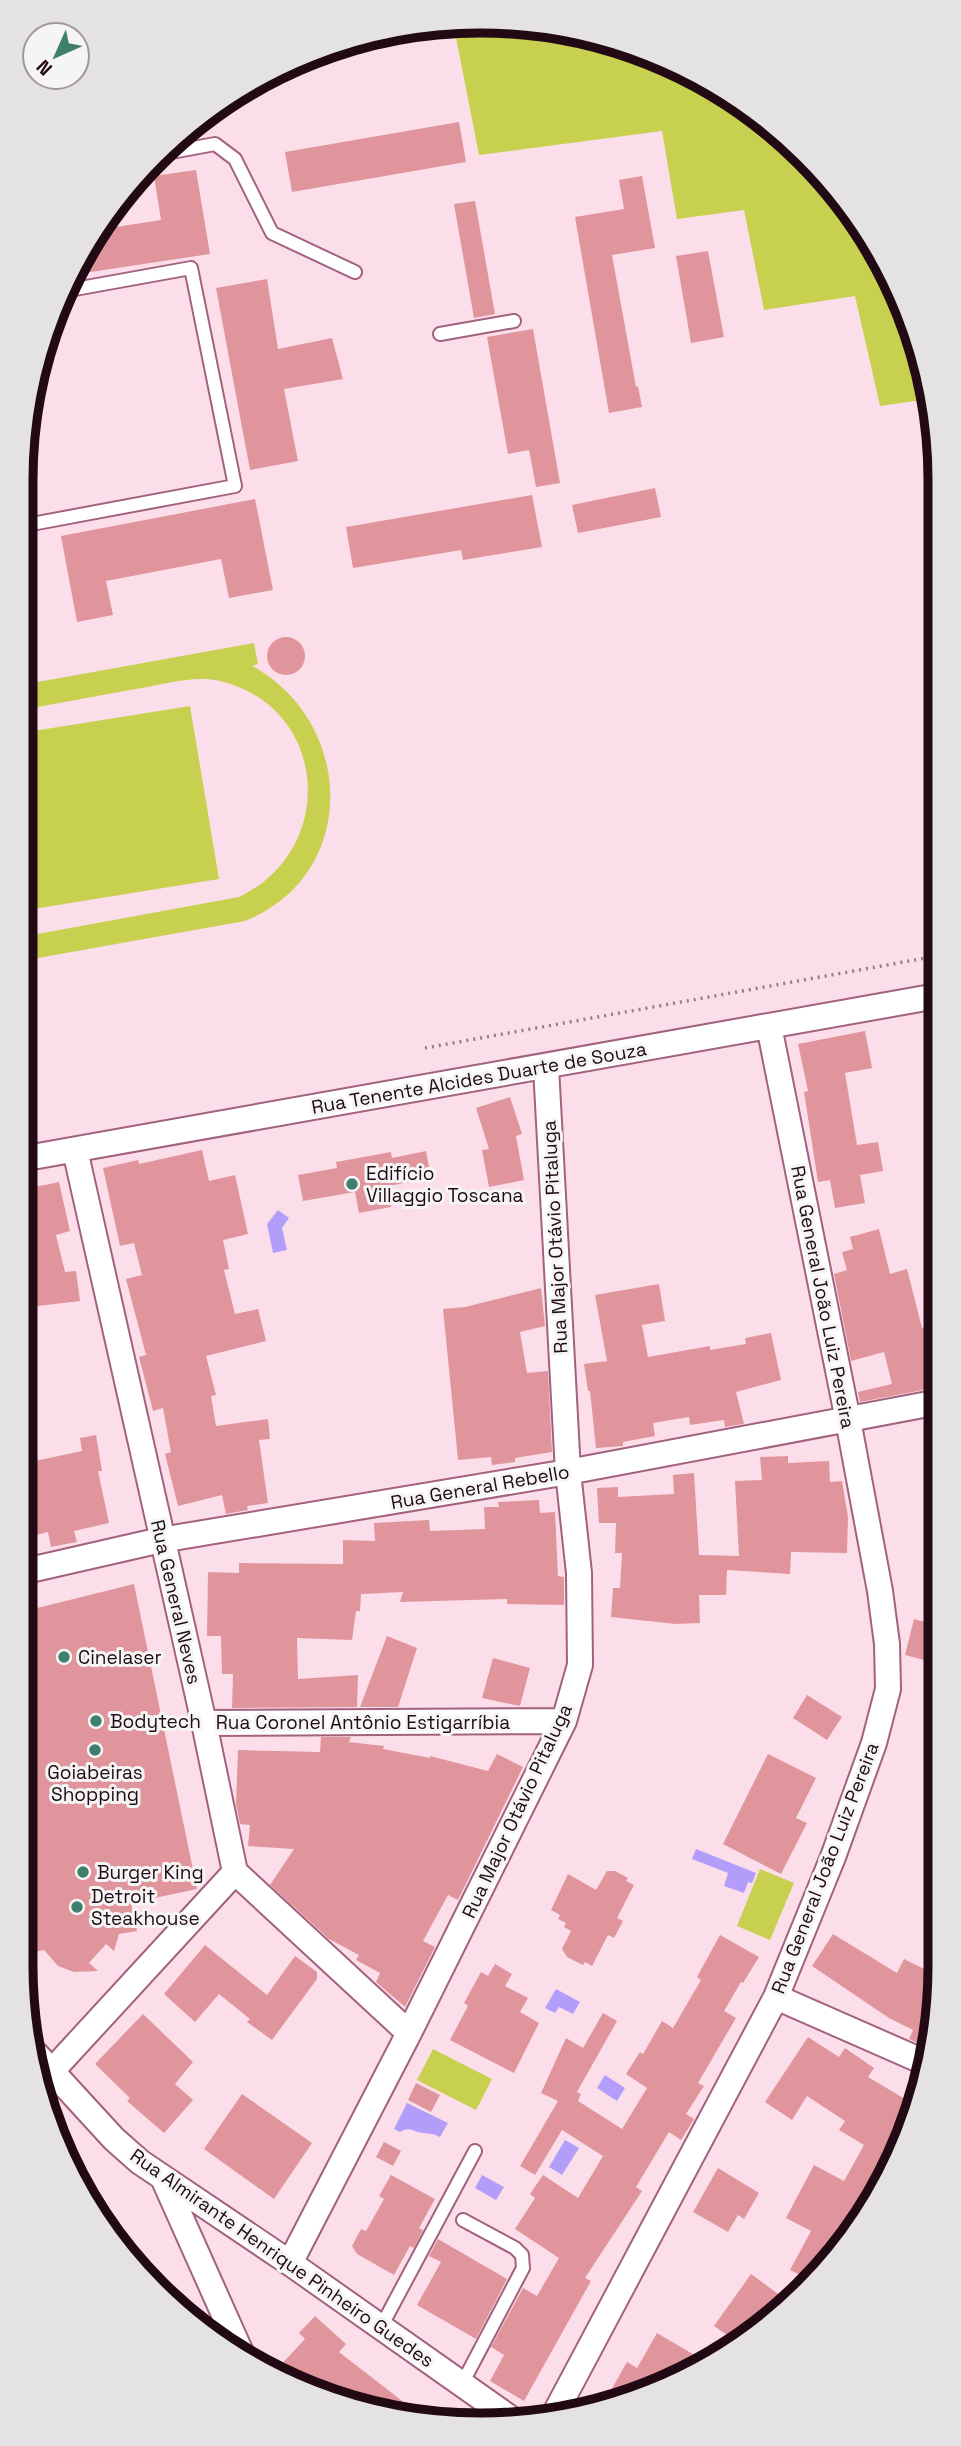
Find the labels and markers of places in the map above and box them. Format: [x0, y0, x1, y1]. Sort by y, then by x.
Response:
place label: Edifício Villaggio Toscana [366, 1161, 524, 1208]
marker: Edifício Villaggio Toscana [344, 1176, 360, 1192]
place label: Cinelaser [78, 1645, 162, 1670]
marker: Cinelaser [56, 1649, 72, 1665]
place label: Bodytech [110, 1709, 201, 1734]
marker: Bodytech [88, 1713, 104, 1729]
marker: Goiabeiras Shopping [87, 1742, 103, 1758]
place label: Goiabeiras Shopping [47, 1760, 143, 1807]
place label: Burger King [97, 1860, 204, 1885]
marker: Burger King [75, 1864, 91, 1880]
place label: Detroit Steakhouse [91, 1884, 200, 1931]
marker: Detroit Steakhouse [69, 1899, 85, 1915]

